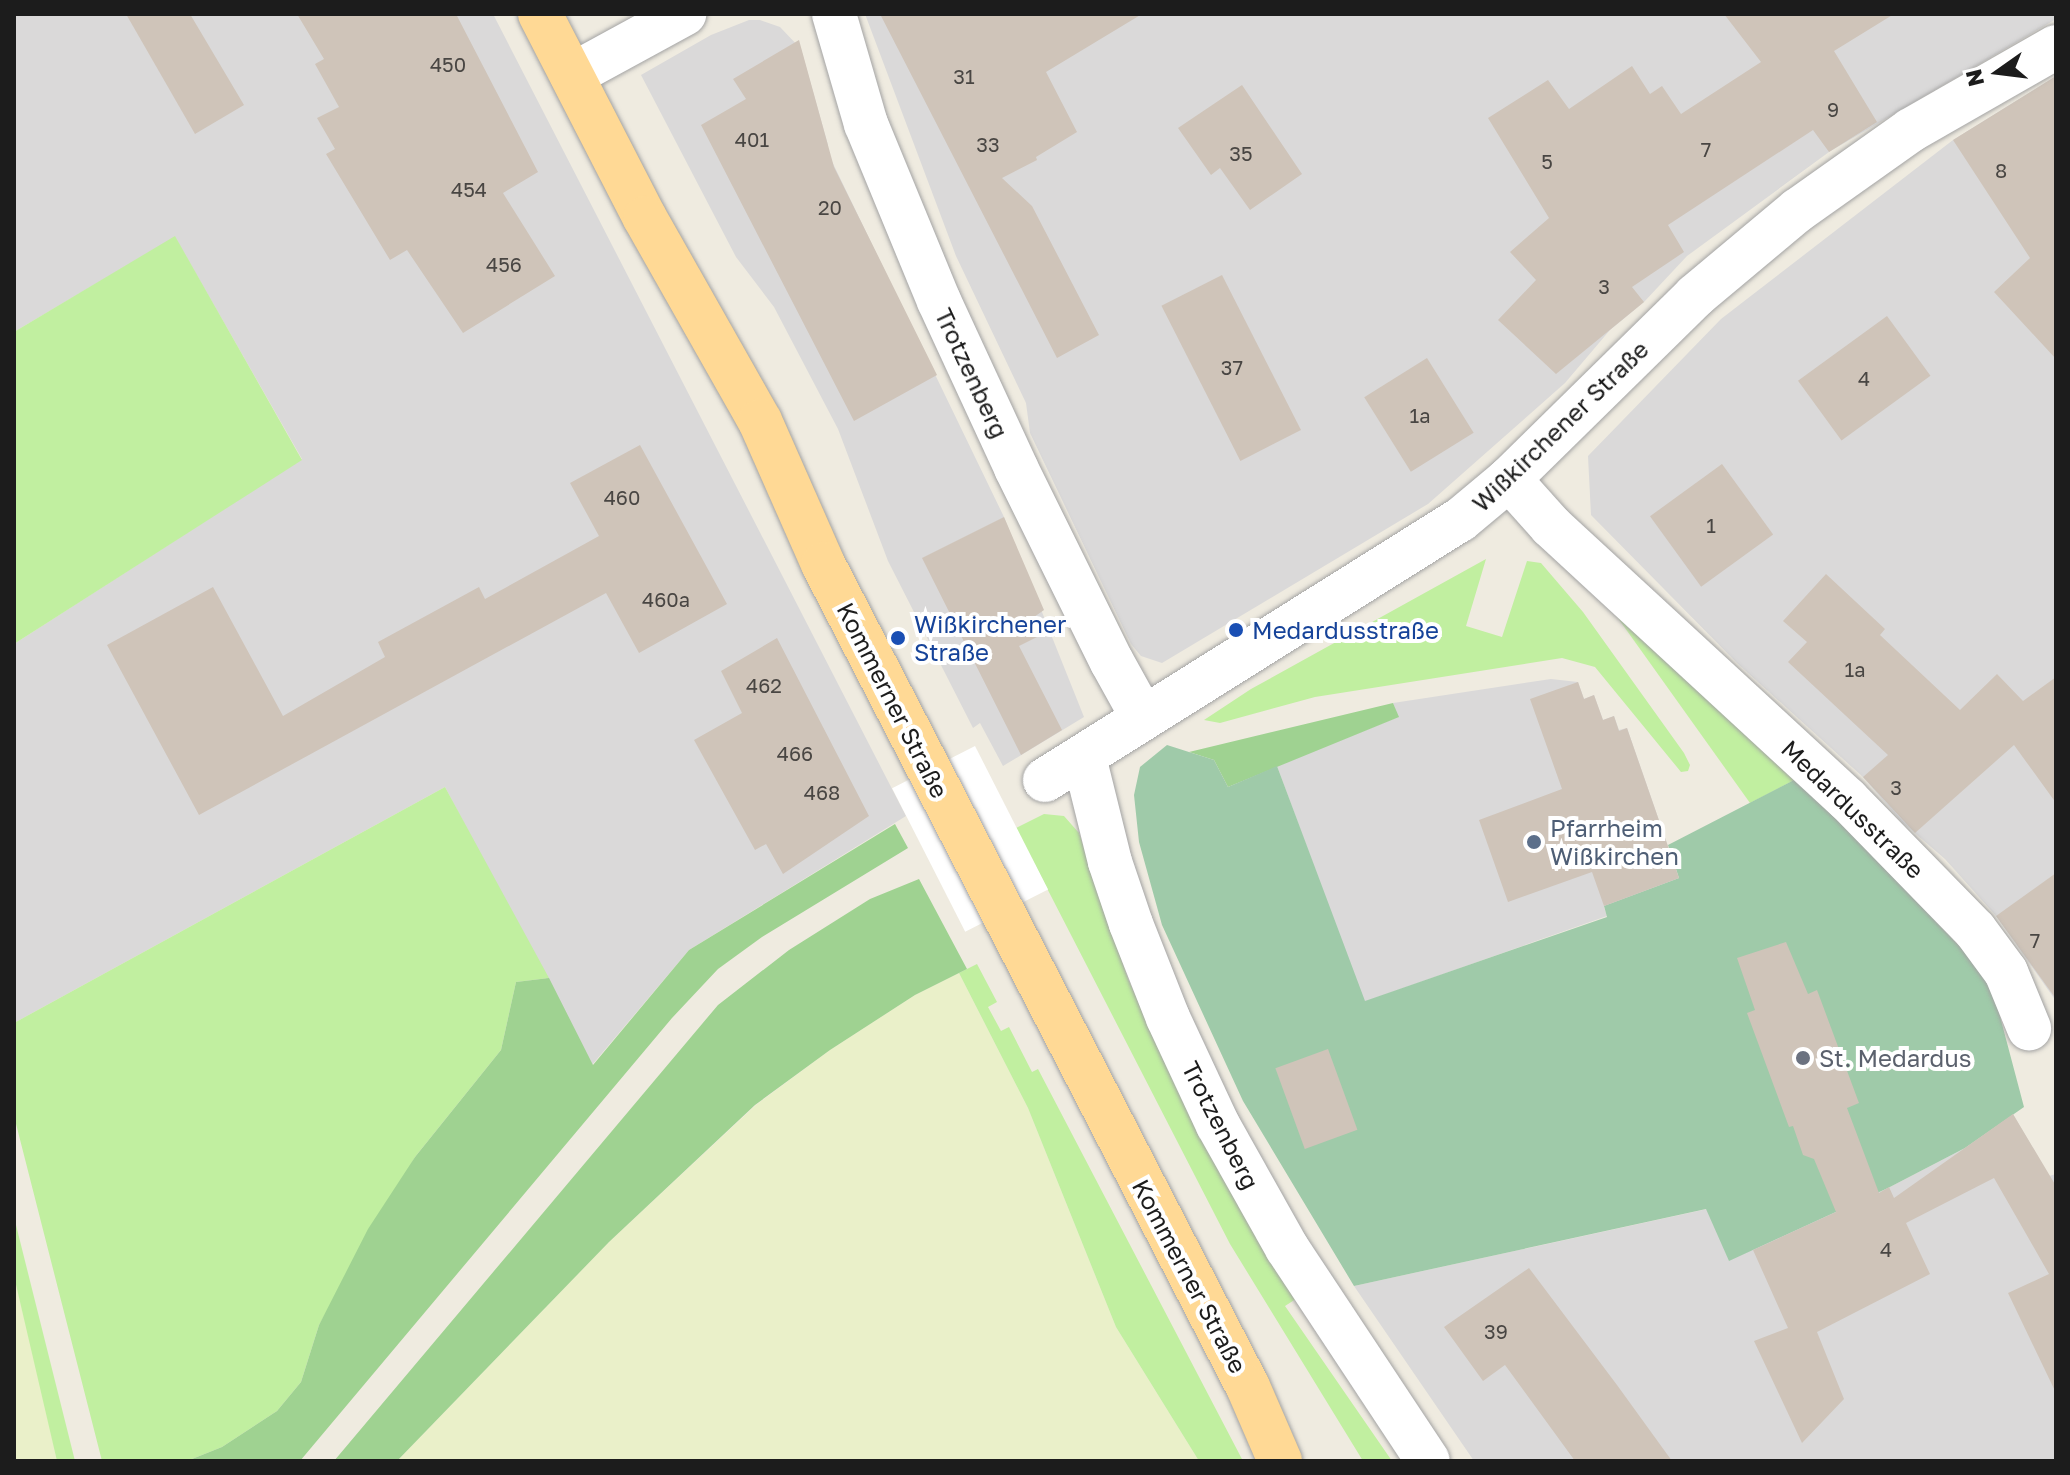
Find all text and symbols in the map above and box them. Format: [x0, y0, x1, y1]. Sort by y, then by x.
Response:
north arrow [1958, 32, 2038, 112]
house number: 450 [430, 52, 466, 76]
house number: 31 [953, 64, 975, 88]
text: N [1959, 67, 1989, 89]
house number: 9 [1827, 97, 1839, 121]
house number: 401 [735, 127, 769, 151]
house number: 33 [976, 132, 1000, 156]
house number: 7 [1701, 137, 1711, 161]
house number: 35 [1229, 141, 1253, 165]
house number: 5 [1541, 149, 1553, 173]
house number: 8 [1995, 158, 2007, 182]
house number: 454 [451, 177, 487, 201]
house number: 20 [818, 195, 842, 219]
house number: 456 [486, 252, 522, 276]
house number: 3 [1598, 274, 1610, 298]
street label: Trotzenberg [929, 304, 1015, 442]
street label: Wißkirchener Straße [1466, 335, 1654, 517]
house number: 37 [1221, 355, 1243, 379]
house number: 4 [1858, 366, 1870, 390]
house number: 1a [1410, 403, 1430, 427]
house number: 460 [604, 485, 640, 509]
house number: 1 [1706, 513, 1716, 537]
house number: 460a [642, 587, 690, 611]
street label: Kommerner Straße [831, 598, 955, 802]
place label: Wißkirchener Straße [914, 610, 1066, 666]
place label: Medardusstraße [1252, 616, 1439, 644]
marker: Medardusstraße [1227, 621, 1245, 639]
marker: Wißkirchener Straße [889, 629, 907, 647]
house number: 1a [1845, 657, 1865, 681]
house number: 462 [746, 673, 782, 697]
street label: Medardusstraße [1776, 734, 1930, 884]
house number: 466 [777, 741, 813, 765]
house number: 3 [1890, 775, 1902, 799]
house number: 468 [804, 780, 840, 804]
place label: Pfarrheim Wißkirchen [1550, 814, 1679, 870]
marker: Pfarrheim Wißkirchen [1525, 833, 1543, 851]
house number: 7 [2030, 928, 2040, 952]
place label: St. Medardus [1819, 1044, 1971, 1072]
marker: St. Medardus [1794, 1049, 1812, 1067]
street label: Trotzenberg [1176, 1056, 1266, 1194]
street label: Kommerner Straße [1127, 1174, 1253, 1378]
house number: 4 [1880, 1237, 1892, 1261]
house number: 39 [1484, 1319, 1508, 1343]

